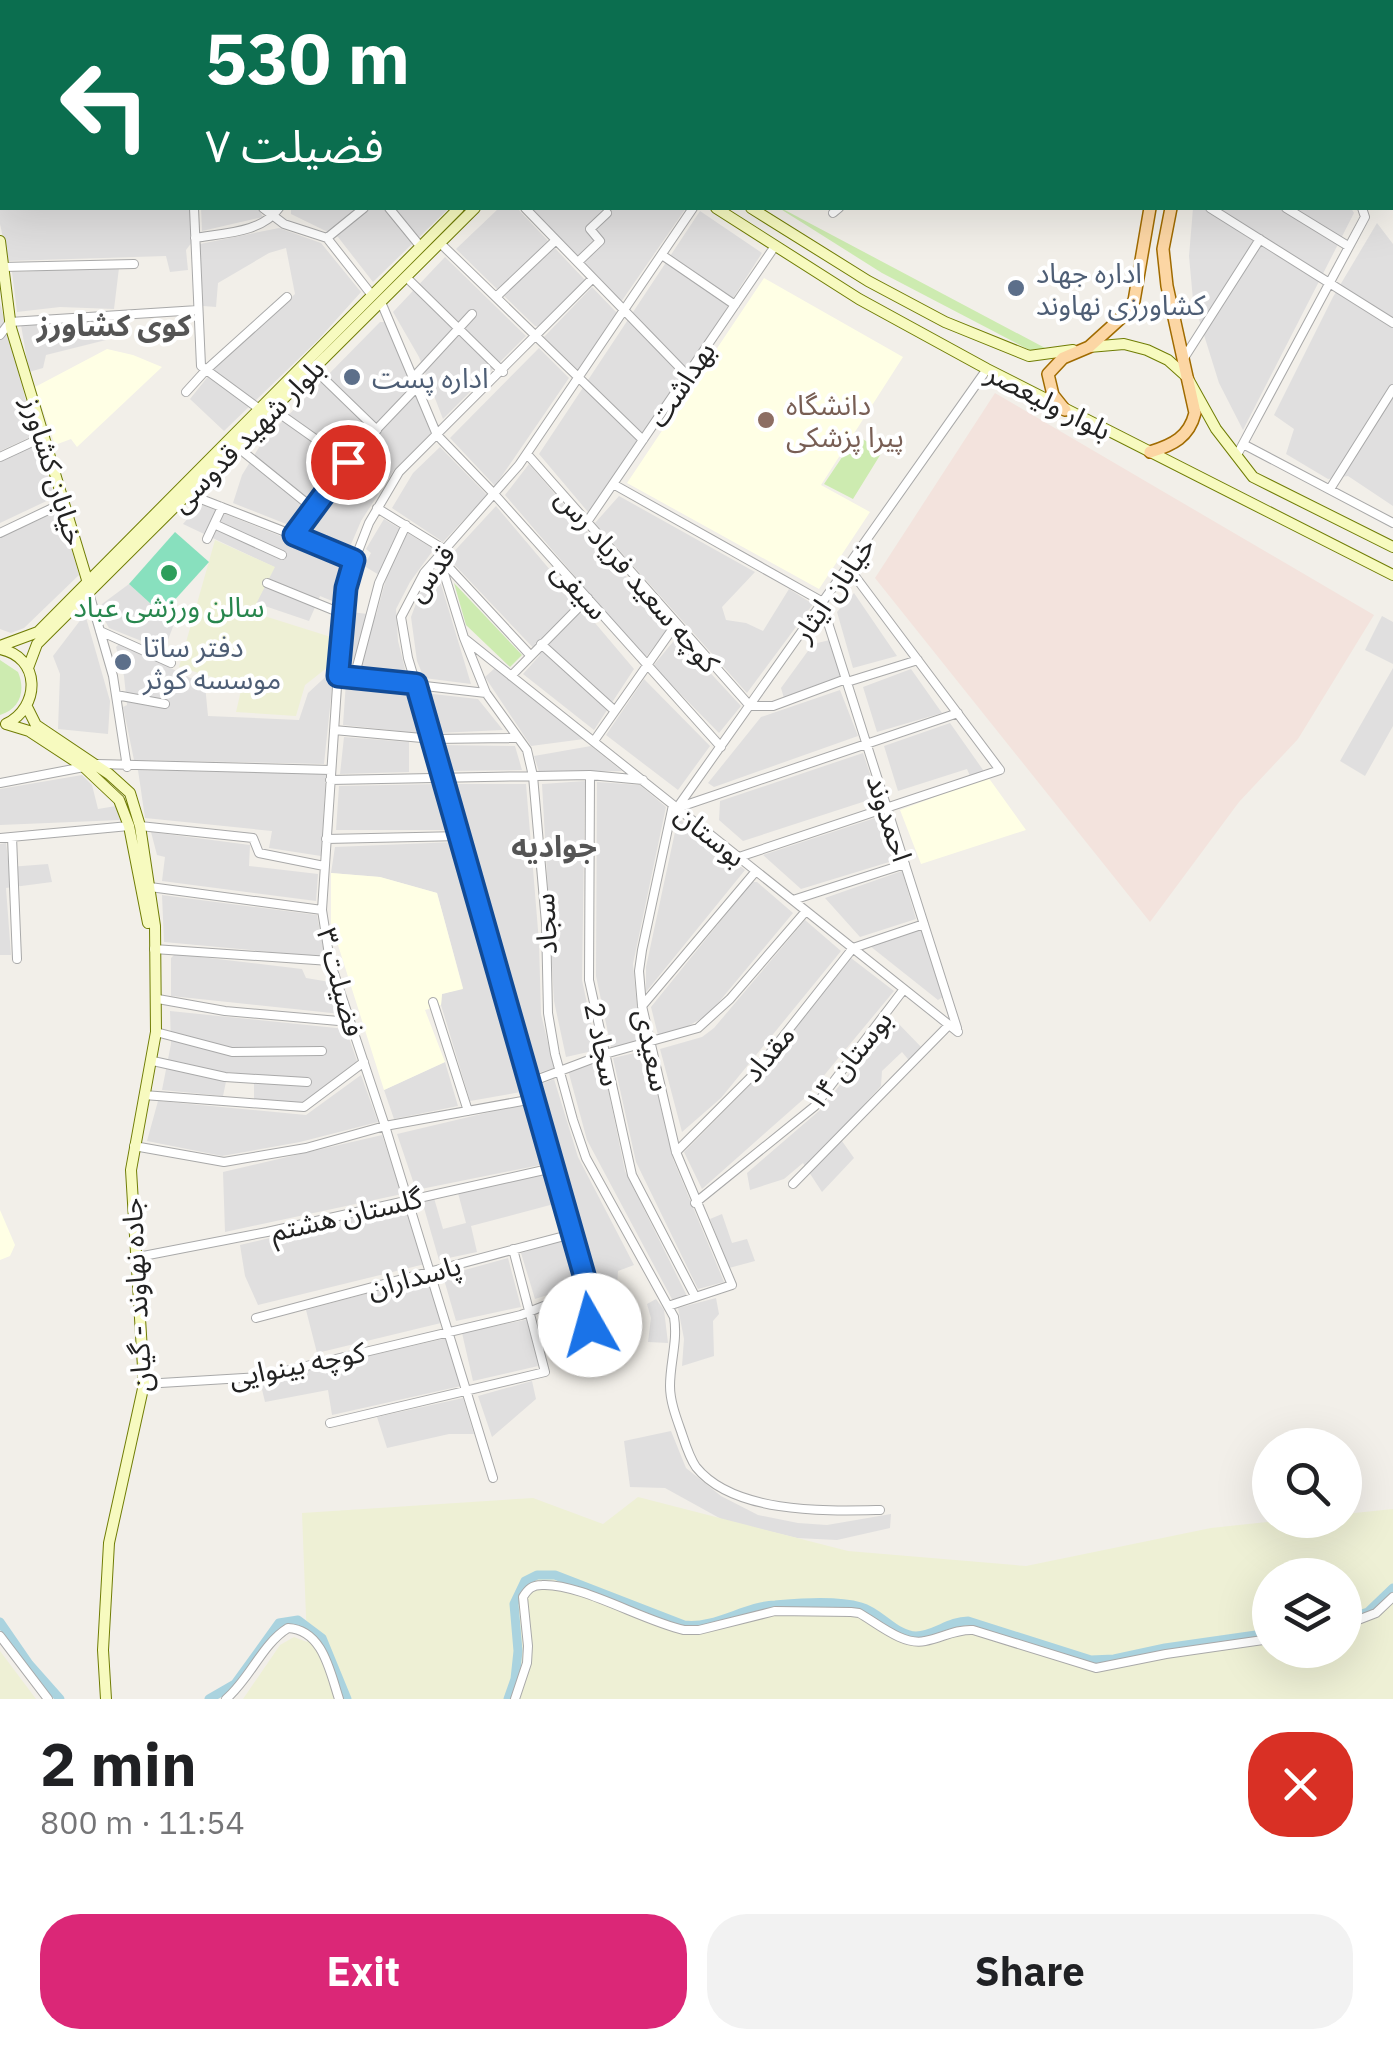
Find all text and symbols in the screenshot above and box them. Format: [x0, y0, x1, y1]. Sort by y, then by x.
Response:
text: 530 m [205, 12, 410, 103]
icon: left [40, 40, 170, 170]
text: فضیلت ۷ [205, 116, 384, 174]
place label: اداره جهاد کشاورزی نهاوند [1036, 254, 1206, 323]
marker: اداره جهاد کشاورزی نهاوند [1005, 277, 1027, 299]
district label: کوی کشاورز [35, 305, 192, 344]
street label: بهداشت [639, 334, 723, 434]
street label: بلوار شهید قدوسی [162, 350, 332, 520]
street label: بلوار ولیعصر [979, 353, 1118, 448]
place label: اداره پست [372, 359, 489, 396]
marker: اداره پست [341, 366, 363, 388]
place label: دانشگاه پیرا پزشکی [786, 386, 904, 455]
street label: خیابان کشاورز [14, 391, 94, 550]
marker: دانشگاه پیرا پزشکی [755, 409, 777, 431]
pin [306, 420, 391, 505]
icon: arrive [321, 435, 376, 490]
street label: کوچه سعید فریاد رس [548, 480, 729, 680]
street label: خیابان ایثار [783, 529, 883, 650]
street label: قدس [397, 537, 463, 609]
street label: سیفی [544, 553, 616, 627]
marker: سالن ورزشی عباد [158, 562, 180, 584]
place label: سالن ورزشی عباد [73, 588, 265, 625]
place label: دفتر ساتا موسسه کوثر [142, 628, 281, 697]
marker: دفتر ساتا موسسه کوثر [112, 651, 134, 673]
street label: احمدوند [859, 770, 921, 866]
street label: بوستان [668, 795, 754, 875]
district label: جوادیه [511, 826, 597, 865]
street label: سجاد [525, 892, 565, 956]
street label: فضیلت ۳ [309, 924, 373, 1040]
street label: سجاد 2 [576, 999, 630, 1089]
street label: بوستان ۱۴ [796, 1002, 900, 1118]
street label: سعیدی [626, 1005, 680, 1095]
street label: مقداد [733, 1017, 803, 1089]
street label: گلستان هشتم [267, 1179, 427, 1253]
street label: جاده نهاوند - گیان [112, 1197, 160, 1393]
street label: پاسداران [363, 1246, 465, 1306]
position arrow [538, 1273, 642, 1377]
street label: کوچه بینوایی [226, 1333, 369, 1395]
map controls [1252, 1428, 1362, 1668]
button: search [1252, 1428, 1362, 1538]
button: layers [1252, 1558, 1362, 1668]
text: 2 min [40, 1724, 197, 1803]
button: close [1248, 1732, 1353, 1837]
text: 800 m · 11:54 [40, 1801, 245, 1843]
button: Exit [40, 1914, 687, 2029]
button: Share [707, 1914, 1353, 2029]

